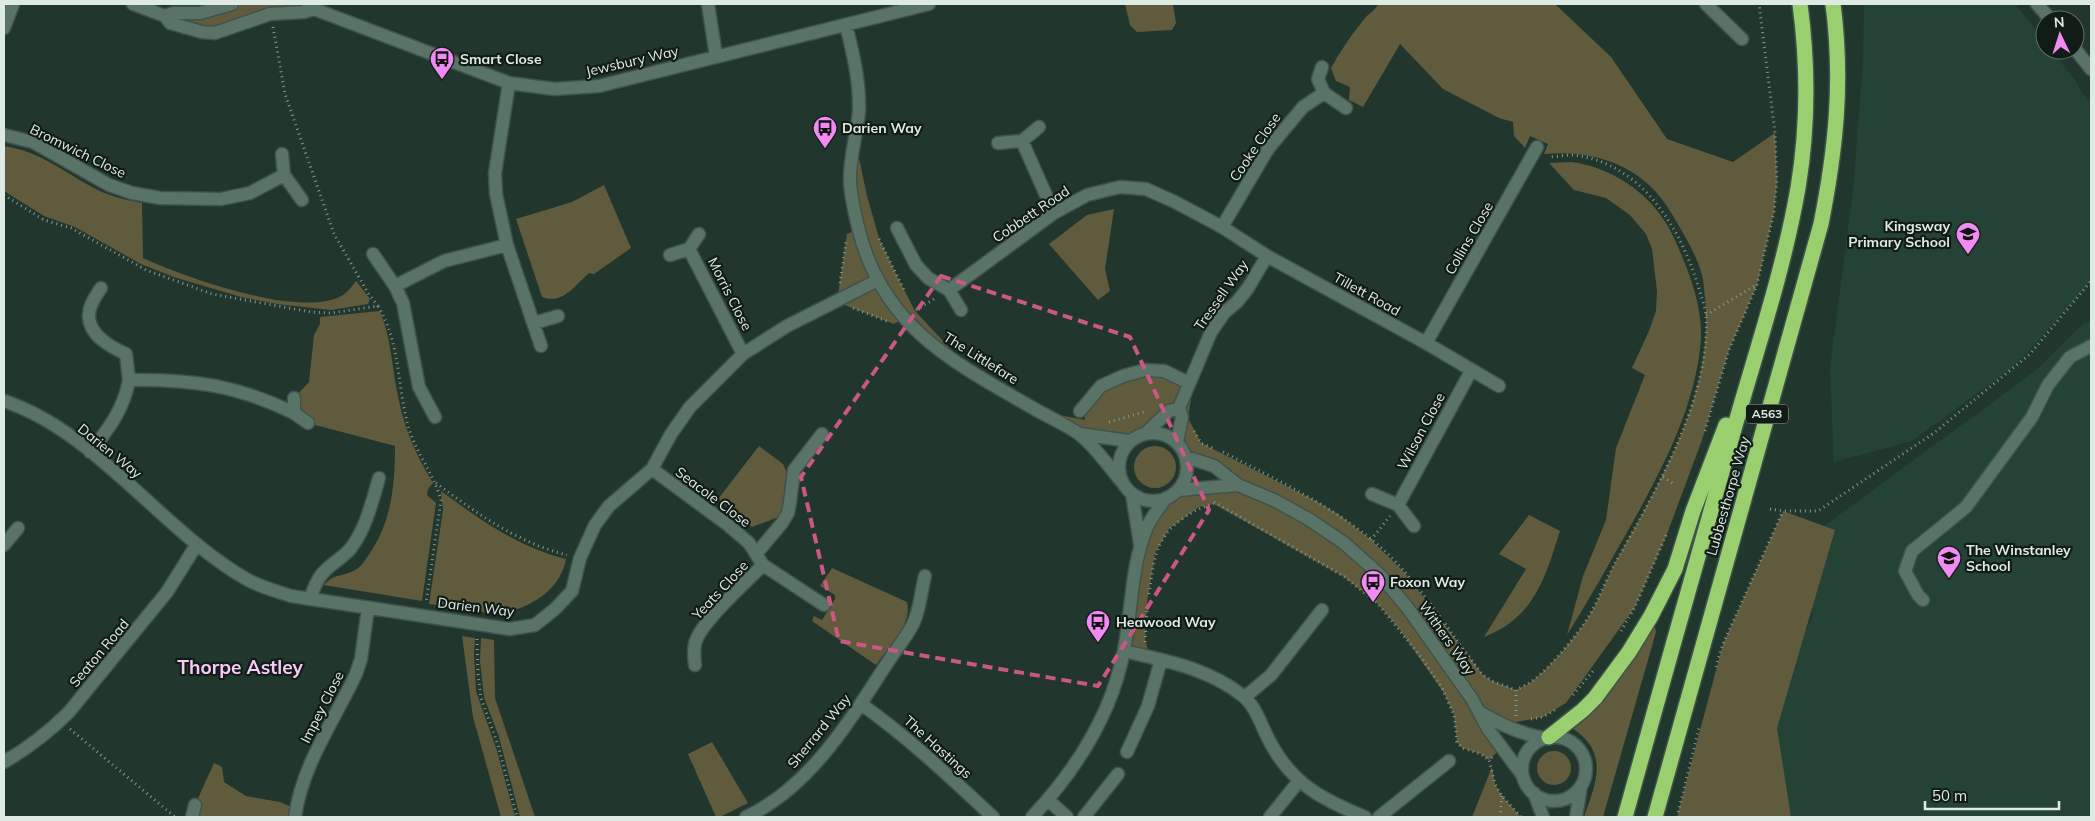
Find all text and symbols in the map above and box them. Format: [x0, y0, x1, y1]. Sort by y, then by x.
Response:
north arrow [2035, 10, 2085, 60]
text: N [2053, 13, 2065, 31]
street label: Jewsbury Way [584, 41, 681, 80]
bus stop icon: Smart Close [429, 46, 455, 80]
place label: Smart Close [460, 50, 542, 68]
street label: Cooke Close [1225, 109, 1285, 185]
bus stop icon: Darien Way [812, 115, 838, 149]
place label: Darien Way [842, 119, 922, 137]
street label: Bromwich Close [27, 120, 129, 182]
street label: Cobbett Road [989, 182, 1073, 246]
street label: Collins Close [1441, 198, 1497, 278]
place label: Kingsway Primary School [1848, 217, 1950, 251]
school or university icon: Kingsway Primary School [1955, 221, 1981, 255]
street label: Morris Close [704, 254, 756, 334]
street label: Tressell Way [1190, 256, 1252, 334]
street label: Tillett Road [1330, 268, 1404, 320]
street label: The Littlefare [940, 328, 1022, 388]
street label: Wilson Close [1393, 389, 1449, 473]
road number: A563 [1746, 404, 1788, 424]
street label: Darien Way [74, 420, 146, 483]
street label: Lubbesthorpe Way [1702, 434, 1754, 558]
street label: Seacole Close [672, 463, 754, 531]
place label: The Winstanley School [1966, 541, 2071, 575]
school or university icon: The Winstanley School [1936, 545, 1962, 579]
street label: Yeats Close [687, 557, 752, 624]
bus stop icon: Foxon Way [1360, 569, 1386, 603]
place label: Foxon Way [1390, 573, 1465, 591]
street label: Darien Way [437, 593, 516, 621]
street label: Withers Way [1415, 598, 1479, 679]
bus stop icon: Heawood Way [1085, 609, 1111, 643]
place label: Heawood Way [1116, 613, 1216, 631]
street label: Seaton Road [65, 615, 133, 691]
district label: Thorpe Astley [177, 655, 303, 679]
street label: Impey Close [296, 668, 348, 746]
street label: Sherrard Way [783, 690, 855, 772]
street label: The Hastings [900, 712, 976, 782]
scale bar [1925, 778, 2059, 810]
text: 50 m [1932, 786, 1967, 805]

